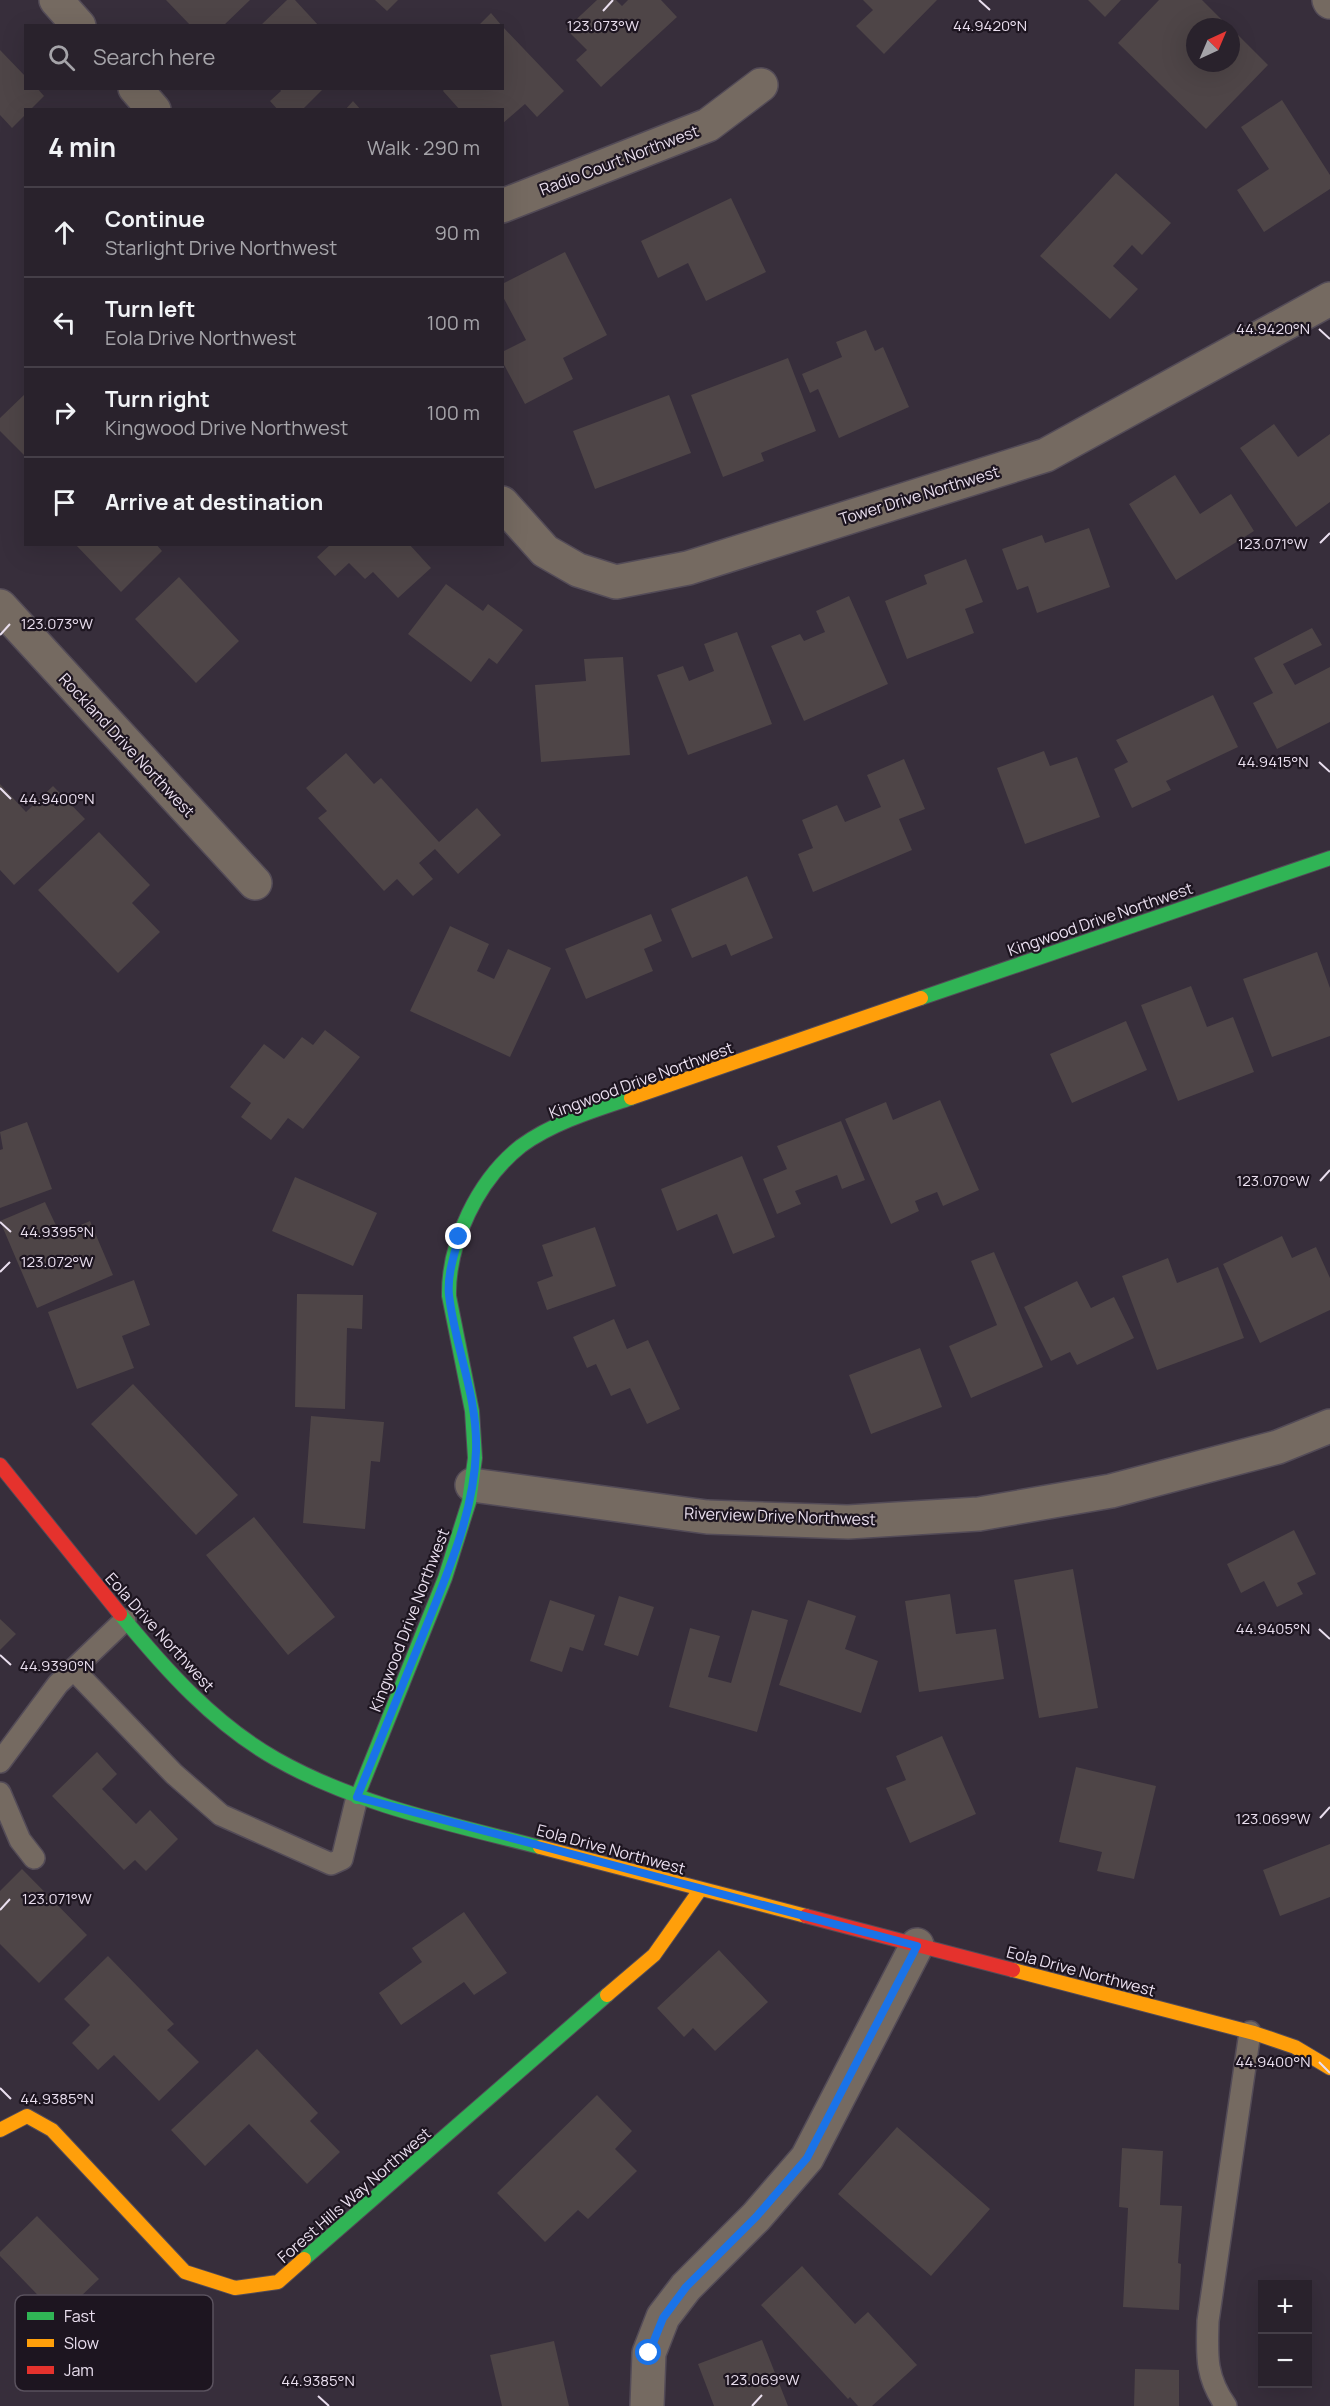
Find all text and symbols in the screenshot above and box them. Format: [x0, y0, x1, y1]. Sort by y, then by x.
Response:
text: 123.073°W [567, 15, 639, 36]
text: 44.9420°N [953, 15, 1027, 36]
north arrow [1186, 18, 1240, 72]
search box [24, 24, 504, 90]
icon: search [45, 41, 78, 74]
text: Search here [93, 42, 215, 72]
street label: Radio Court Northwest [536, 119, 702, 201]
text: 4 min [48, 129, 116, 165]
text: Walk · 290 m [367, 134, 480, 161]
text: Continue [105, 204, 205, 234]
icon: ahead [48, 216, 81, 249]
text: 90 m [434, 219, 480, 246]
text: Starlight Drive Northwest [105, 234, 337, 261]
text: Turn left [105, 294, 195, 324]
icon: left [48, 306, 81, 339]
text: 100 m [427, 309, 480, 336]
text: 44.9420°N [1236, 318, 1310, 339]
text: Eola Drive Northwest [105, 324, 297, 351]
text: Turn right [105, 384, 210, 414]
icon: right [48, 396, 81, 429]
text: 100 m [427, 399, 480, 426]
text: Kingwood Drive Northwest [105, 414, 348, 441]
street label: Tower Drive Northwest [836, 460, 1002, 530]
icon: arrive [48, 486, 81, 519]
text: Arrive at destination [105, 487, 323, 517]
text: 123.071°W [1238, 533, 1308, 554]
text: 123.073°W [21, 613, 93, 634]
street label: Rockland Drive Northwest [54, 668, 200, 822]
text: 44.9415°N [1237, 751, 1309, 772]
text: 44.9400°N [20, 788, 94, 809]
street label: Kingwood Drive Northwest [1004, 877, 1196, 961]
street label: Kingwood Drive Northwest [546, 1036, 736, 1124]
text: 123.070°W [1236, 1170, 1310, 1191]
text: 44.9395°N [20, 1221, 94, 1242]
route end [445, 1223, 471, 1249]
text: 123.072°W [21, 1251, 93, 1272]
street label: Riverview Drive Northwest [684, 1502, 876, 1530]
street label: Kingwood Drive Northwest [364, 1525, 454, 1715]
street label: Eola Drive Northwest [101, 1568, 219, 1696]
text: 44.9405°N [1236, 1618, 1310, 1639]
text: 44.9390°N [20, 1655, 94, 1676]
text: 123.069°W [1236, 1808, 1310, 1829]
street label: Eola Drive Northwest [534, 1819, 688, 1879]
text: 123.071°W [22, 1888, 92, 1909]
street label: Eola Drive Northwest [1004, 1941, 1158, 2001]
text: 44.9400°N [1236, 2051, 1310, 2072]
text: 44.9385°N [20, 2088, 94, 2109]
street label: Forest Hills Way Northwest [273, 2122, 435, 2268]
map controls [1258, 2280, 1312, 2388]
button: + [1258, 2280, 1312, 2334]
legend [15, 2295, 213, 2391]
text: Fast [64, 2305, 95, 2327]
text: Slow [64, 2332, 99, 2354]
button: − [1258, 2334, 1312, 2388]
route start [635, 2339, 661, 2365]
text: Jam [64, 2359, 94, 2381]
text: 123.069°W [725, 2369, 799, 2390]
text: 44.9385°N [281, 2370, 355, 2391]

